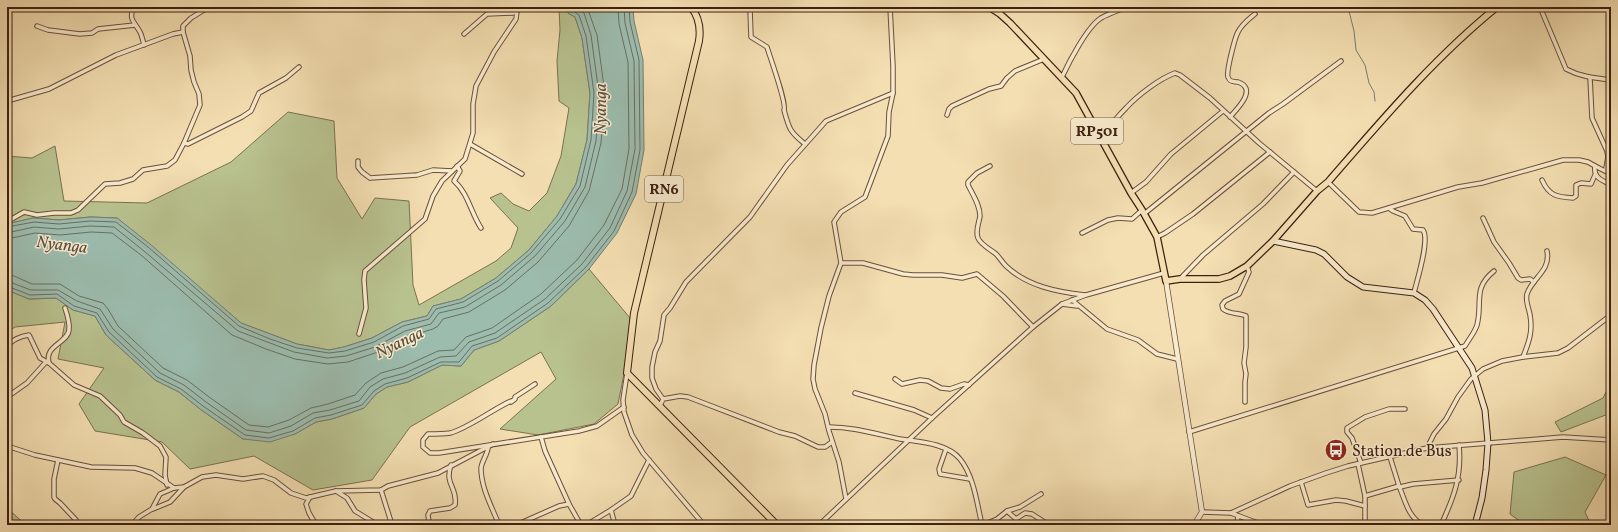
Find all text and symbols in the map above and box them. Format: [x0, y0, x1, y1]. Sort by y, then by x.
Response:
water label: Nyanga [590, 83, 613, 135]
road number: RP501 [1071, 118, 1123, 144]
road number: RN6 [645, 176, 683, 202]
water label: Nyanga [35, 231, 89, 260]
water label: Nyanga [371, 322, 428, 365]
bus stop icon: Station de Bus [1323, 437, 1349, 463]
place label: Station de Bus [1352, 441, 1452, 463]

